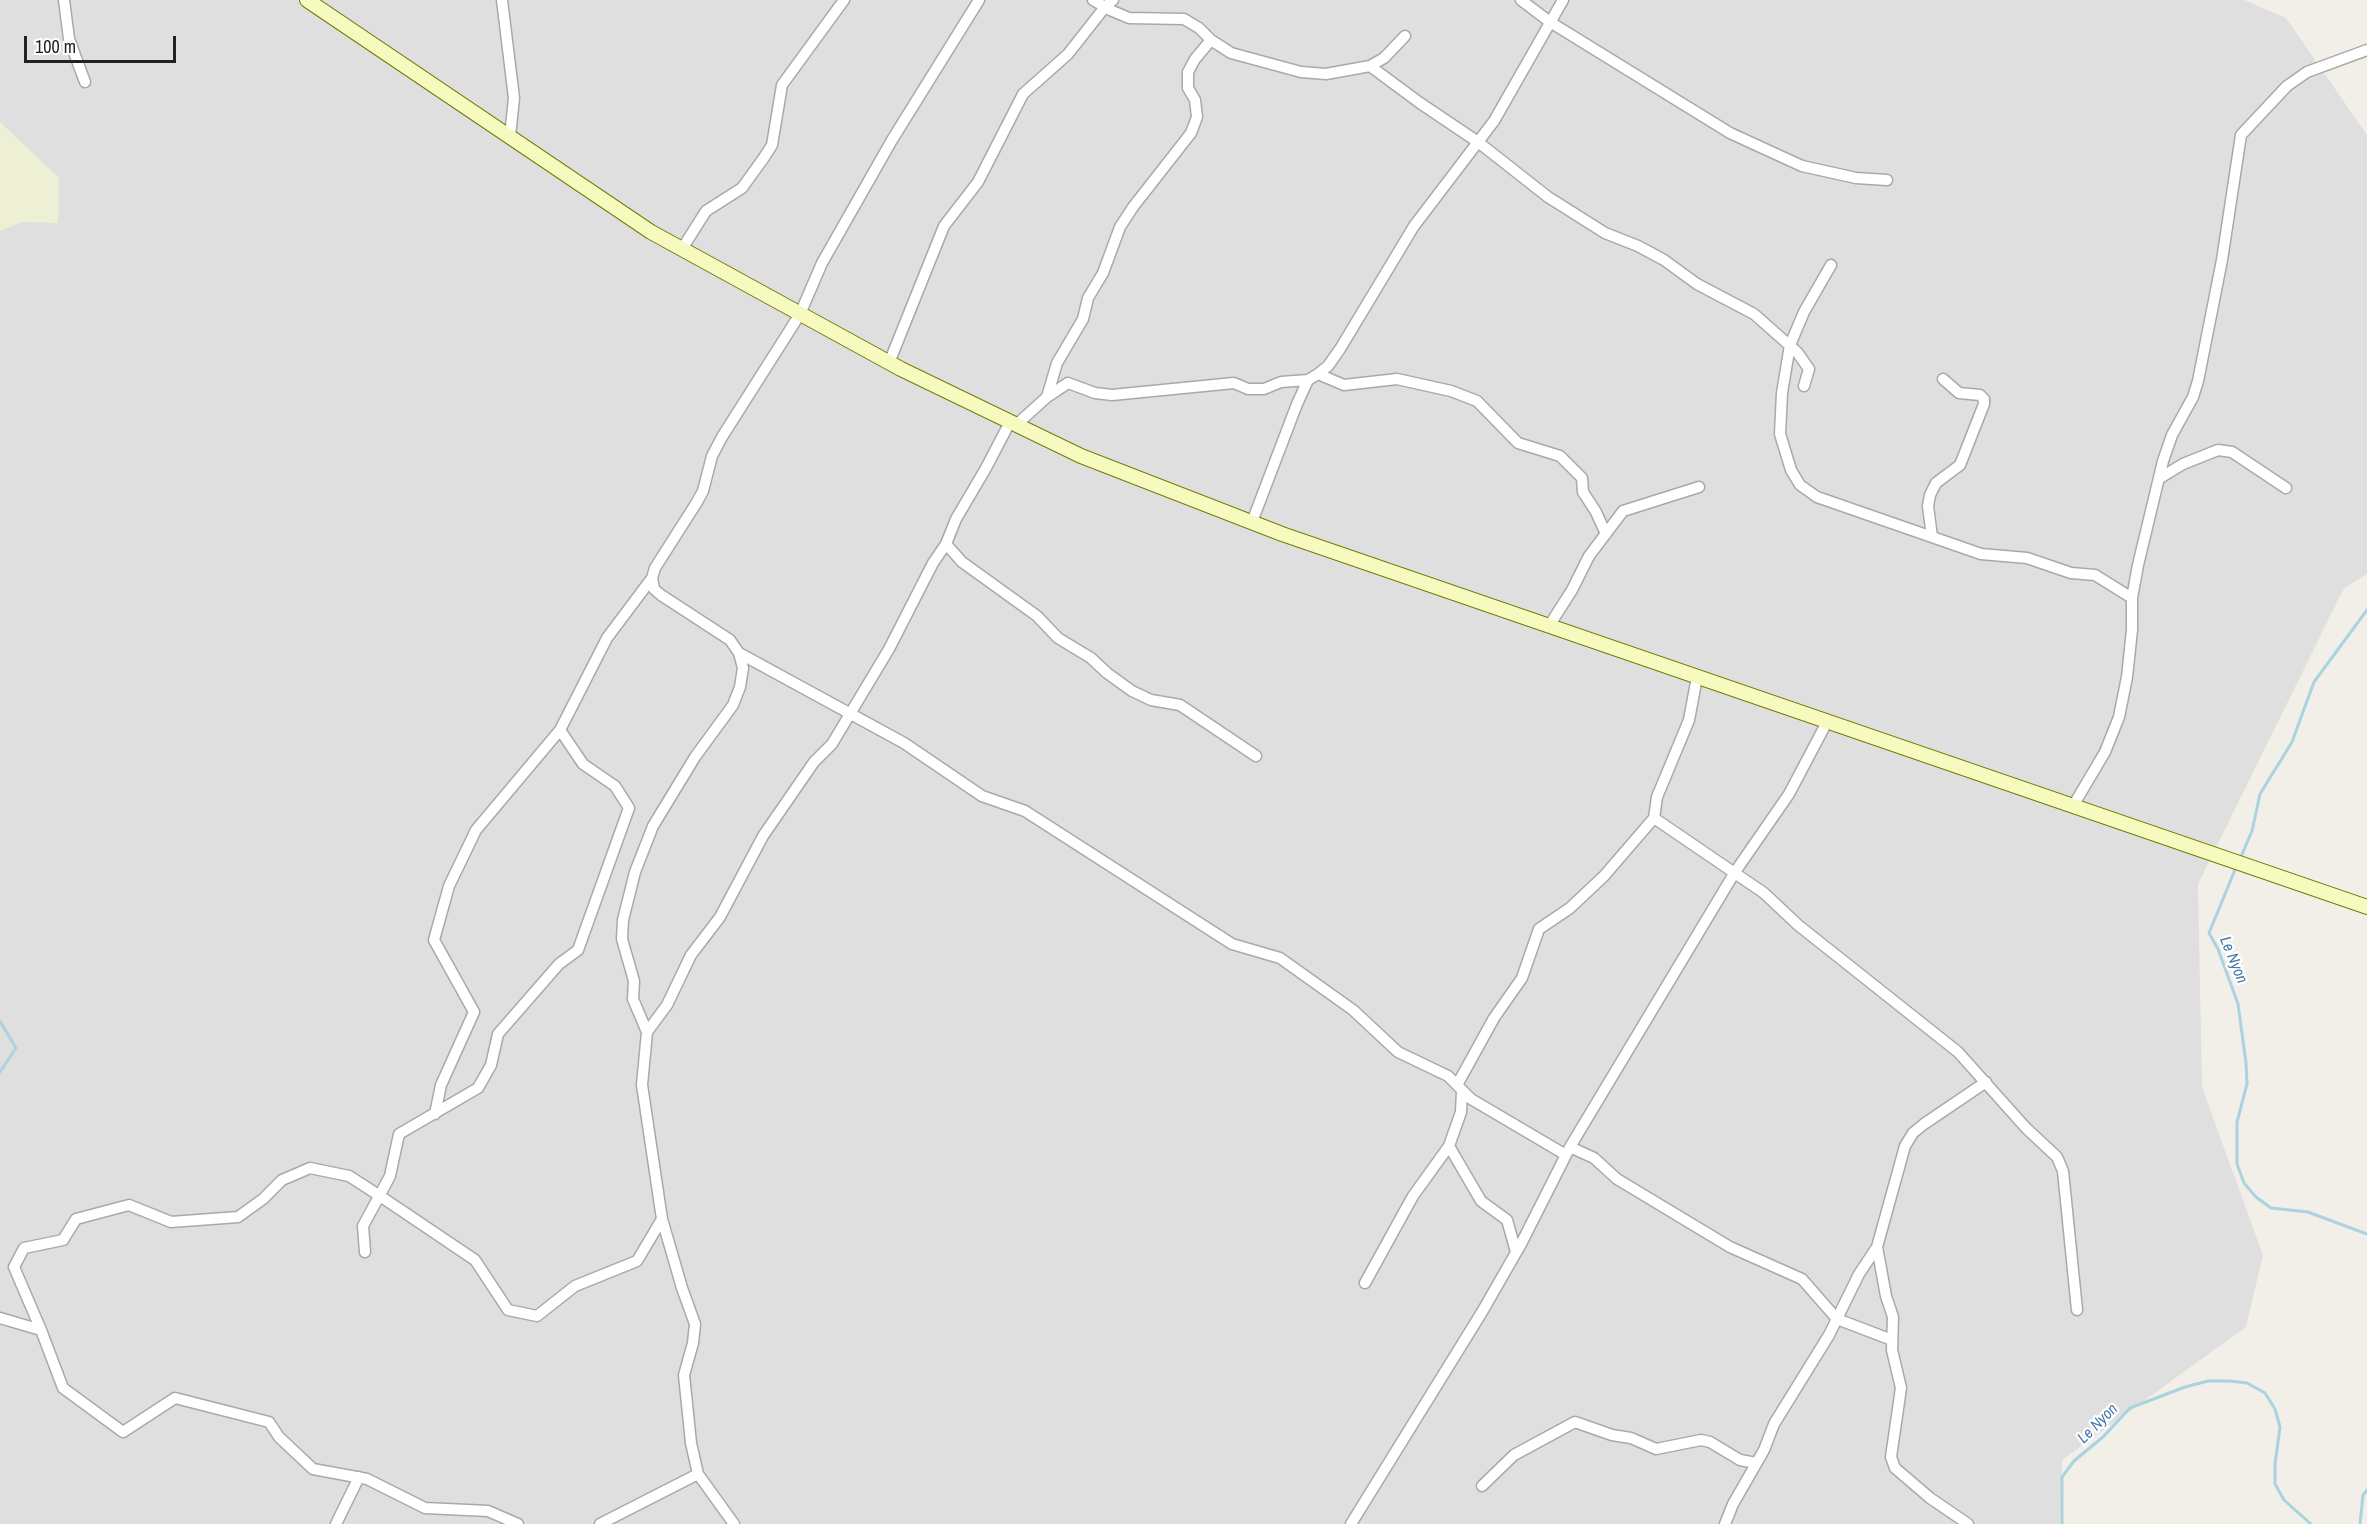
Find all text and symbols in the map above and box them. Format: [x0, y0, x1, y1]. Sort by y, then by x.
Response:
scale bar [27, 24, 178, 62]
text: 100 m [35, 34, 76, 59]
water label: Le Nyon [2215, 934, 2251, 986]
water label: Le Nyon [2074, 1400, 2122, 1448]

